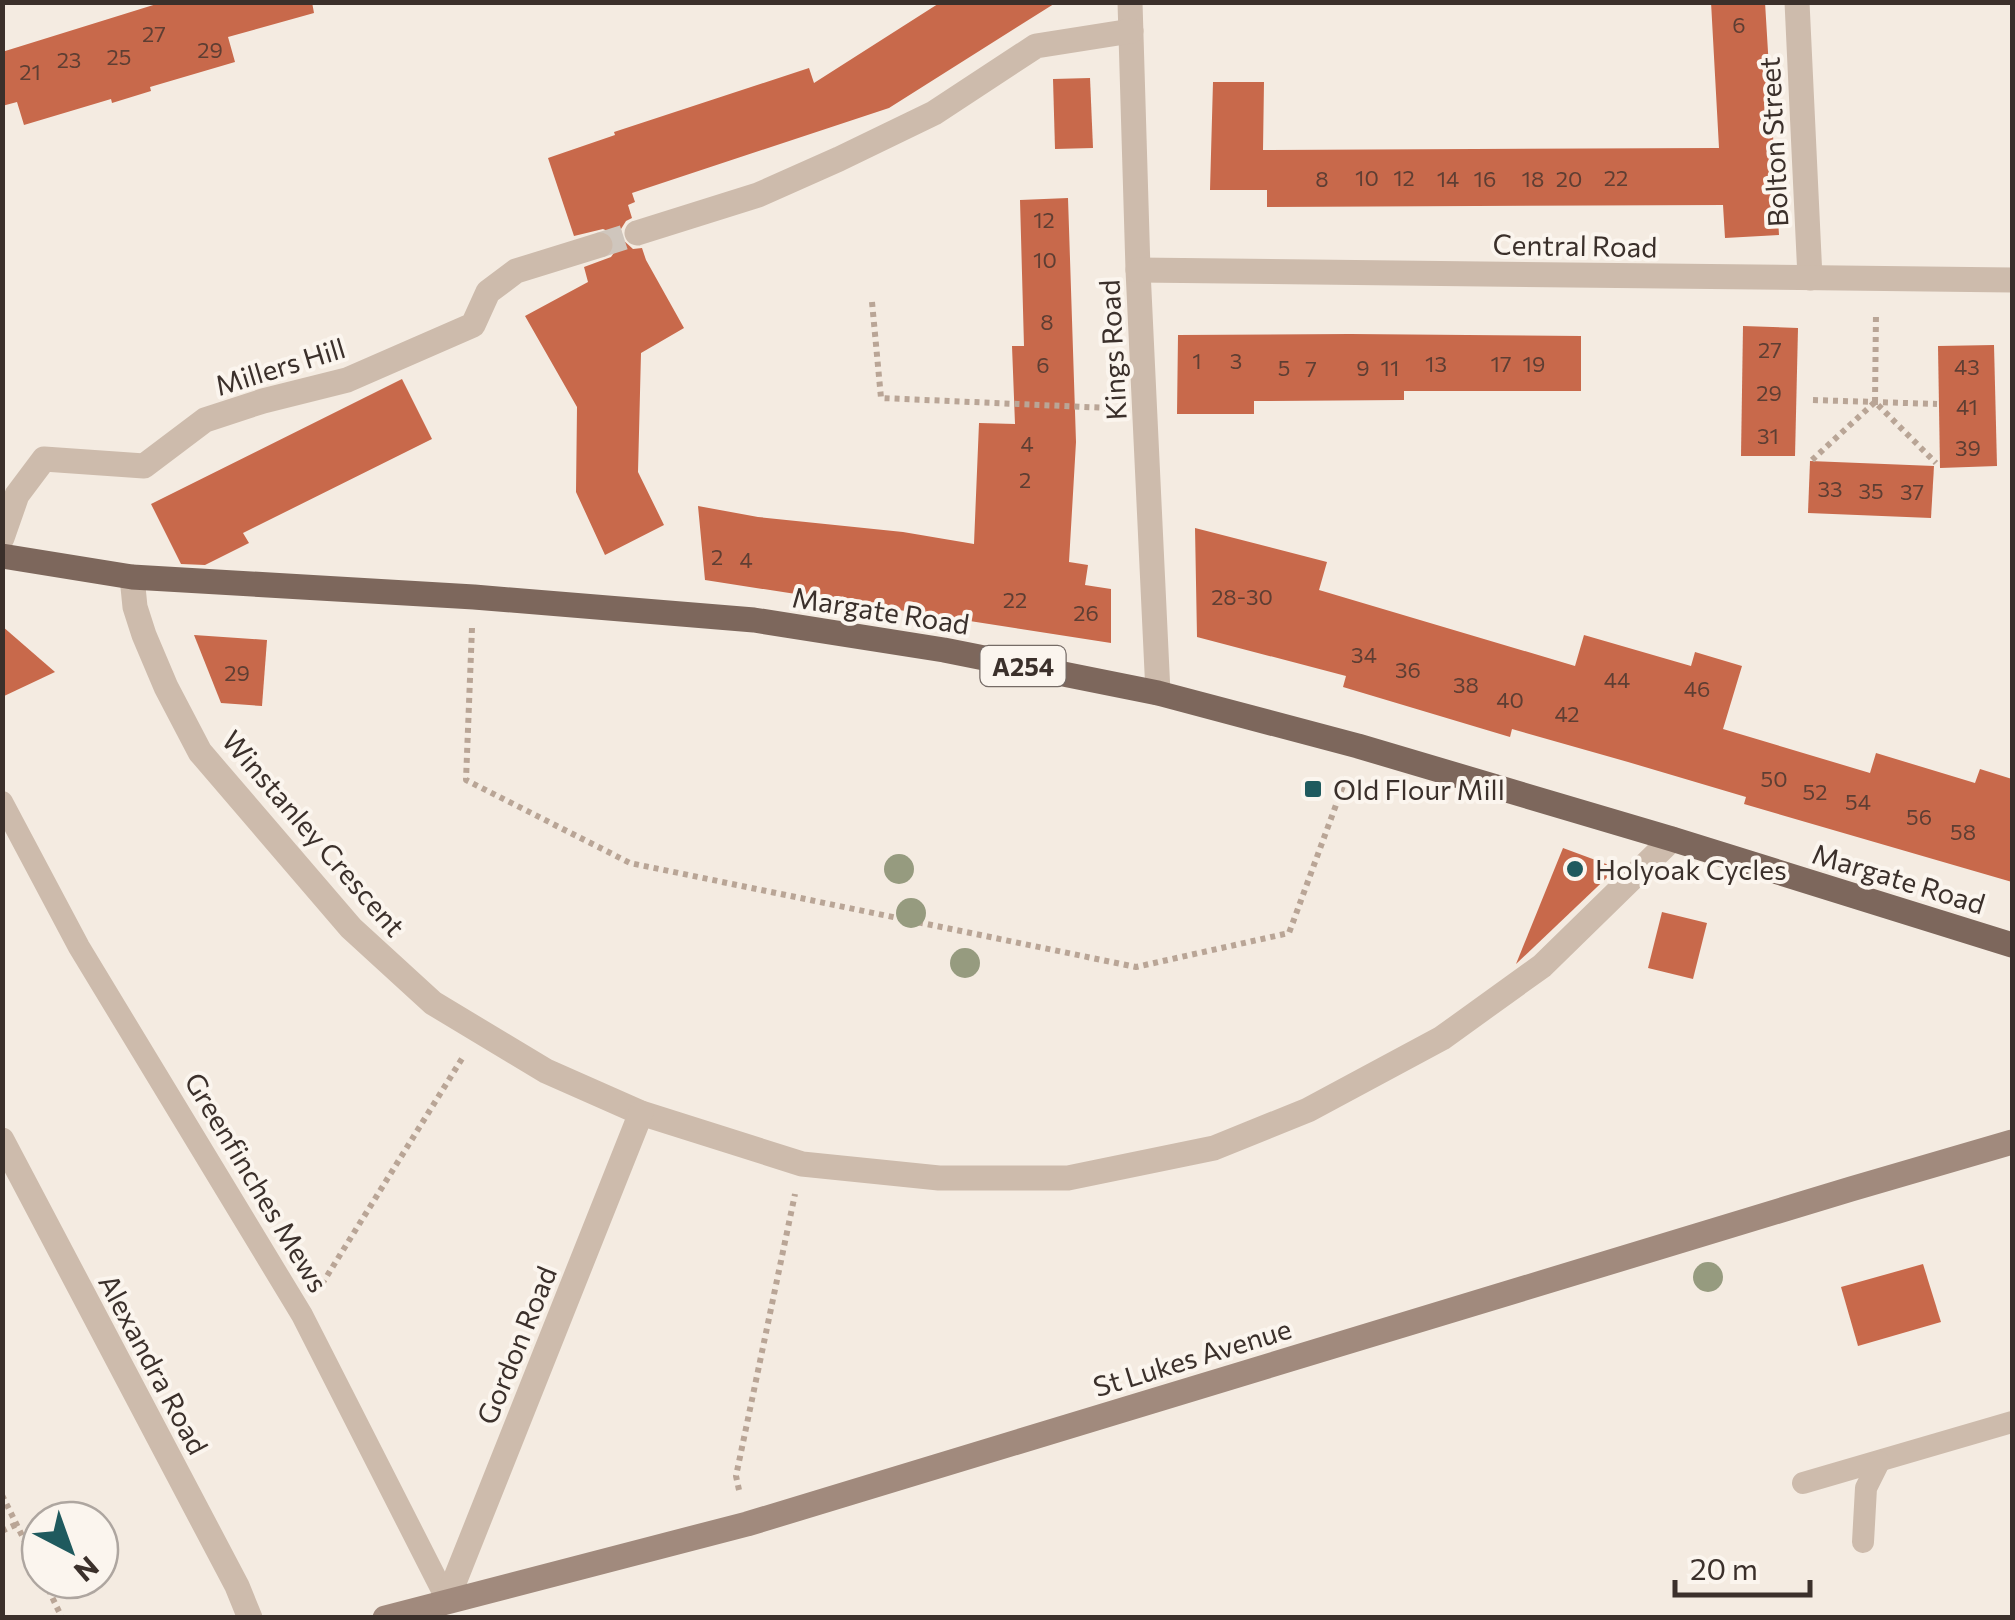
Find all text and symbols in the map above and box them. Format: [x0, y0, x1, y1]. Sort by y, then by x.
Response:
house number: 6 [1732, 11, 1746, 38]
house number: 27 [142, 20, 166, 47]
house number: 29 [197, 36, 223, 63]
house number: 25 [107, 43, 131, 70]
house number: 23 [57, 46, 81, 73]
street label: Bolton Street [1752, 56, 1794, 228]
house number: 21 [19, 58, 41, 85]
house number: 10 [1355, 164, 1379, 191]
house number: 12 [1393, 164, 1415, 191]
house number: 22 [1604, 164, 1628, 191]
house number: 8 [1315, 165, 1329, 192]
house number: 14 [1437, 165, 1459, 192]
house number: 16 [1474, 165, 1496, 192]
house number: 18 [1522, 165, 1544, 192]
house number: 20 [1556, 165, 1582, 192]
house number: 12 [1033, 206, 1055, 233]
street label: Central Road [1492, 227, 1658, 263]
house number: 10 [1033, 246, 1057, 273]
street label: Kings Road [1091, 279, 1133, 421]
house number: 8 [1040, 308, 1054, 335]
street label: Millers Hill [211, 330, 349, 402]
house number: 27 [1758, 336, 1782, 363]
house number: 1 [1192, 347, 1202, 374]
house number: 3 [1230, 347, 1242, 374]
house number: 13 [1425, 350, 1447, 377]
house number: 17 [1490, 350, 1512, 377]
house number: 19 [1523, 350, 1545, 377]
house number: 6 [1036, 351, 1050, 378]
house number: 43 [1954, 353, 1980, 380]
house number: 5 [1278, 354, 1290, 381]
house number: 9 [1356, 354, 1370, 381]
house number: 11 [1381, 354, 1399, 381]
house number: 7 [1305, 355, 1317, 382]
house number: 29 [1756, 379, 1782, 406]
house number: 41 [1956, 393, 1978, 420]
house number: 31 [1757, 422, 1779, 449]
house number: 4 [1020, 430, 1034, 457]
house number: 39 [1955, 434, 1981, 461]
house number: 2 [1019, 466, 1031, 493]
house number: 33 [1817, 475, 1843, 502]
house number: 35 [1858, 477, 1884, 504]
house number: 37 [1900, 478, 1924, 505]
house number: 2 [711, 543, 723, 570]
house number: 4 [739, 546, 753, 573]
street label: Margate Road [790, 579, 972, 641]
house number: 28-30 [1211, 583, 1273, 610]
house number: 22 [1003, 586, 1027, 613]
house number: 26 [1073, 599, 1099, 626]
house number: 34 [1351, 641, 1377, 668]
road number: A254 [980, 646, 1066, 686]
house number: 36 [1395, 656, 1421, 683]
house number: 29 [224, 659, 250, 686]
house number: 44 [1604, 666, 1630, 693]
house number: 38 [1453, 671, 1479, 698]
house number: 46 [1684, 675, 1710, 702]
house number: 40 [1496, 686, 1524, 713]
house number: 42 [1554, 700, 1580, 727]
street label: Winstanley Crescent [215, 723, 413, 943]
house number: 50 [1761, 765, 1788, 792]
place label: Old Flour Mill [1333, 772, 1505, 806]
marker: Old Flour Mill [1302, 778, 1324, 800]
house number: 52 [1803, 778, 1827, 805]
house number: 54 [1845, 788, 1871, 815]
house number: 56 [1906, 803, 1932, 830]
house number: 58 [1950, 818, 1976, 845]
street label: Margate Road [1809, 836, 1989, 920]
place label: Holyoak Cycles [1595, 852, 1787, 886]
marker: Holyoak Cycles [1564, 858, 1586, 880]
street label: Greenfinches Mews [178, 1066, 336, 1298]
street label: Gordon Road [469, 1261, 563, 1429]
street label: Alexandra Road [92, 1268, 216, 1460]
street label: St Lukes Avenue [1089, 1311, 1295, 1403]
north arrow [20, 1500, 120, 1600]
scale bar [1675, 1535, 1810, 1597]
text: 20 m [1690, 1549, 1758, 1586]
text: N [68, 1550, 106, 1589]

